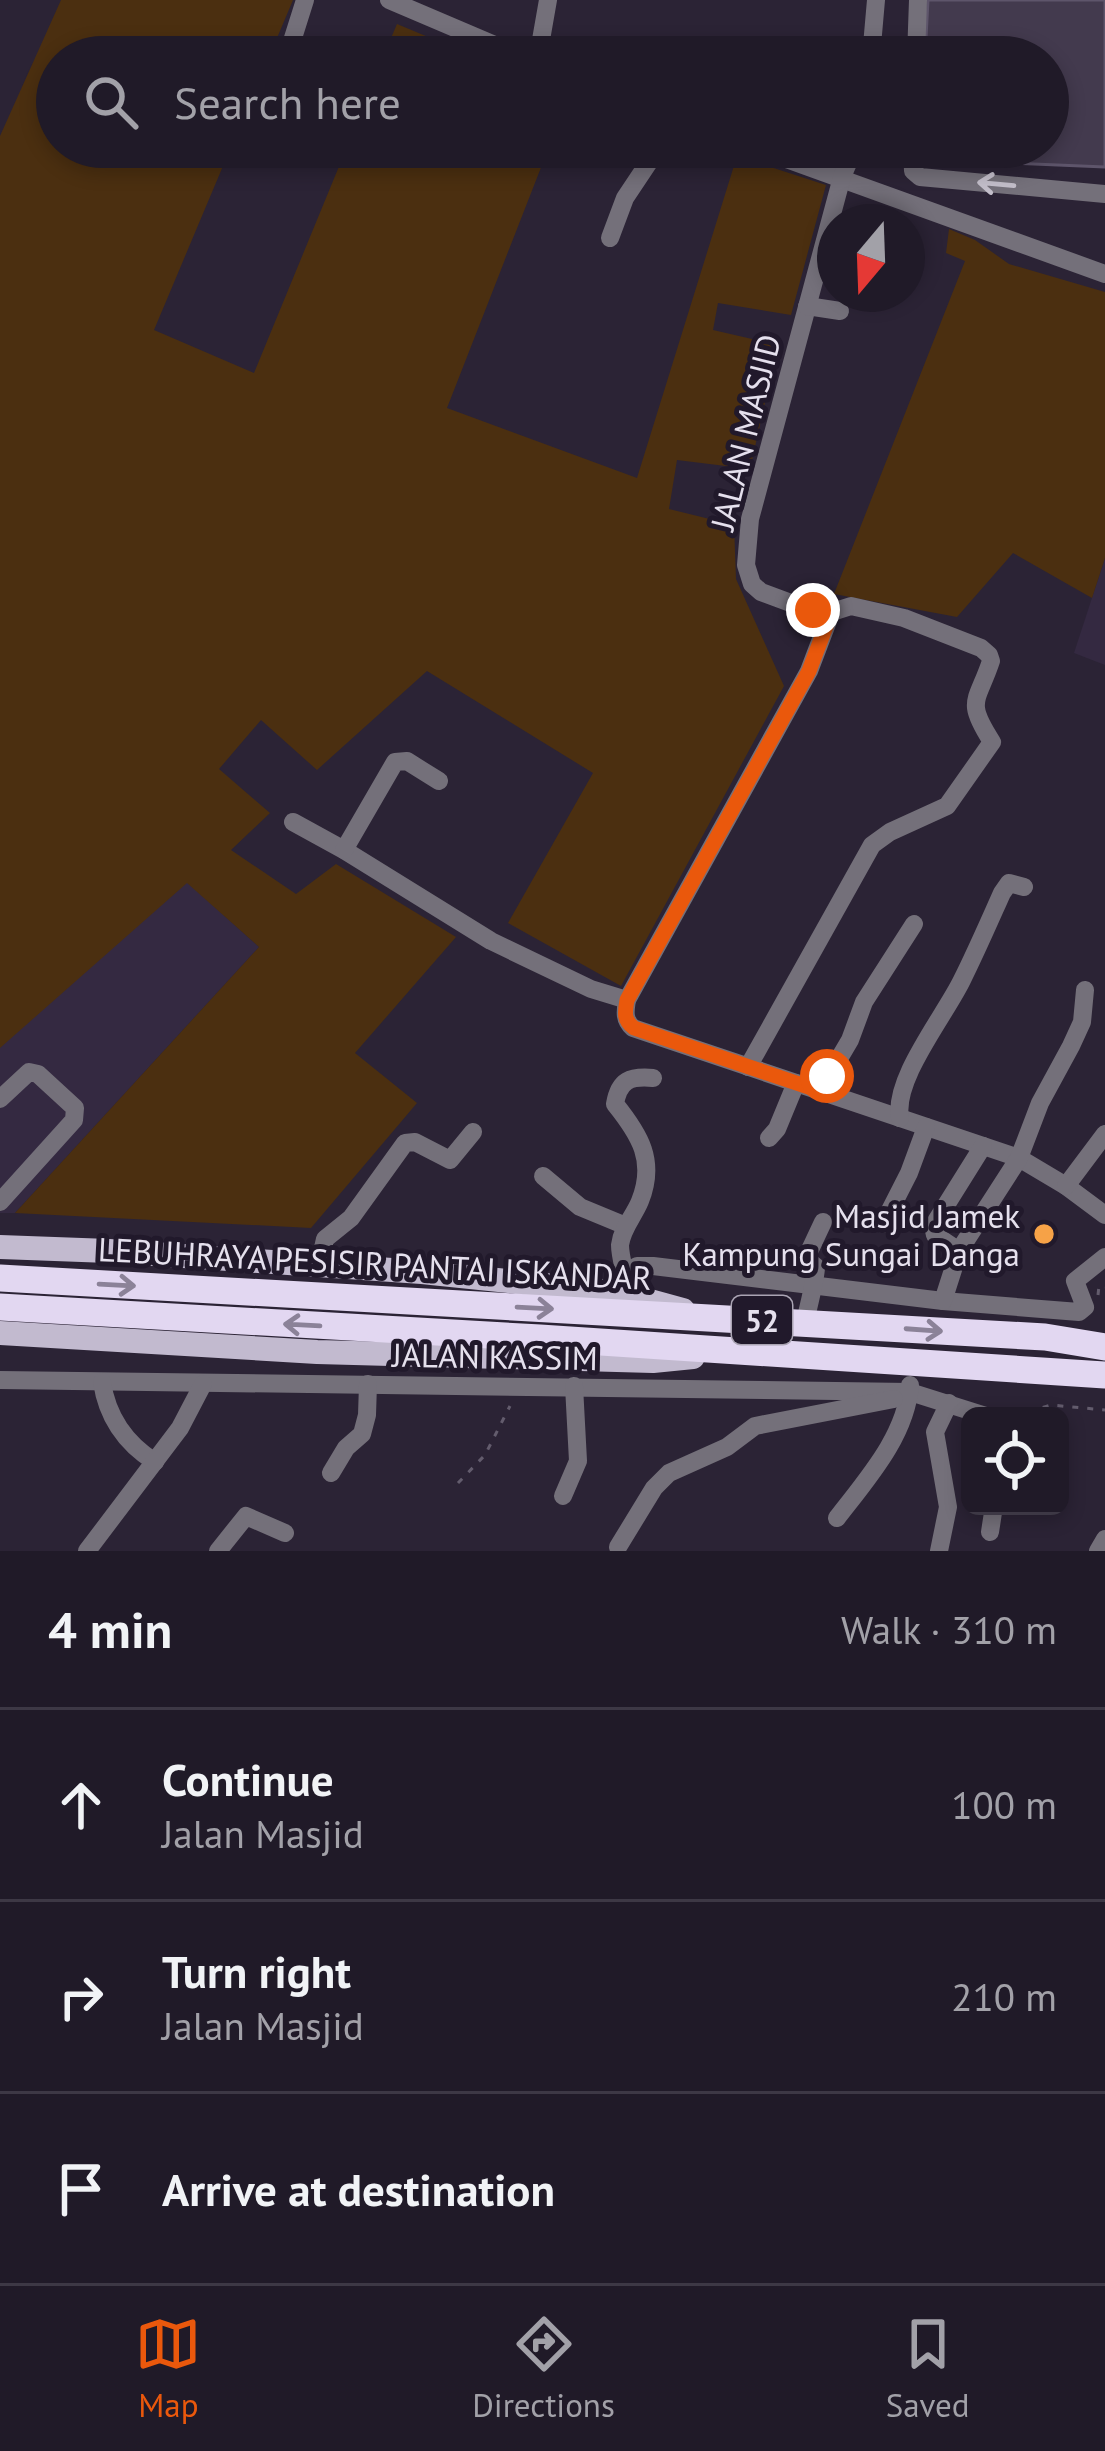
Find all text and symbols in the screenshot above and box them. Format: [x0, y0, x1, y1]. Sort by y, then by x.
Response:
search box [36, 36, 1069, 168]
icon: search [78, 69, 144, 135]
text: Search here [174, 73, 401, 131]
one-way arrow [977, 172, 1016, 195]
north arrow [817, 204, 925, 312]
street label: JALAN MASJID [699, 330, 790, 536]
route end [786, 583, 840, 637]
route start [800, 1049, 854, 1103]
place label: Masjid Jamek Kampung Sungai Danga [682, 1194, 1020, 1275]
marker: Masjid Jamek Kampung Sungai Danga [1031, 1221, 1057, 1247]
street label: LEBUHRAYA PESISIR PANTAI ISKANDAR [97, 1227, 653, 1299]
one-way arrow [97, 1274, 136, 1297]
road number: 52 [732, 1296, 792, 1344]
one-way arrow [515, 1297, 554, 1320]
one-way arrow [283, 1313, 322, 1336]
one-way arrow [904, 1318, 943, 1341]
street label: JALAN KASSIM [390, 1333, 598, 1379]
map controls [961, 1407, 1069, 1515]
button: locate [961, 1407, 1069, 1515]
text: 4 min [48, 1596, 172, 1662]
text: Walk · 310 m [841, 1604, 1057, 1655]
text: Continue [162, 1750, 334, 1808]
icon: ahead [48, 1772, 114, 1838]
text: 100 m [951, 1779, 1057, 1830]
text: Jalan Masjid [162, 1808, 364, 1859]
text: Turn right [162, 1942, 351, 2000]
icon: right [48, 1964, 114, 2030]
text: 210 m [951, 1971, 1057, 2022]
text: Jalan Masjid [162, 2000, 364, 2051]
icon: arrive [48, 2156, 114, 2222]
text: Arrive at destination [162, 2160, 555, 2218]
tab: Map [135, 2311, 201, 2426]
tab: Directions [472, 2311, 615, 2426]
tab: Saved [886, 2311, 970, 2426]

